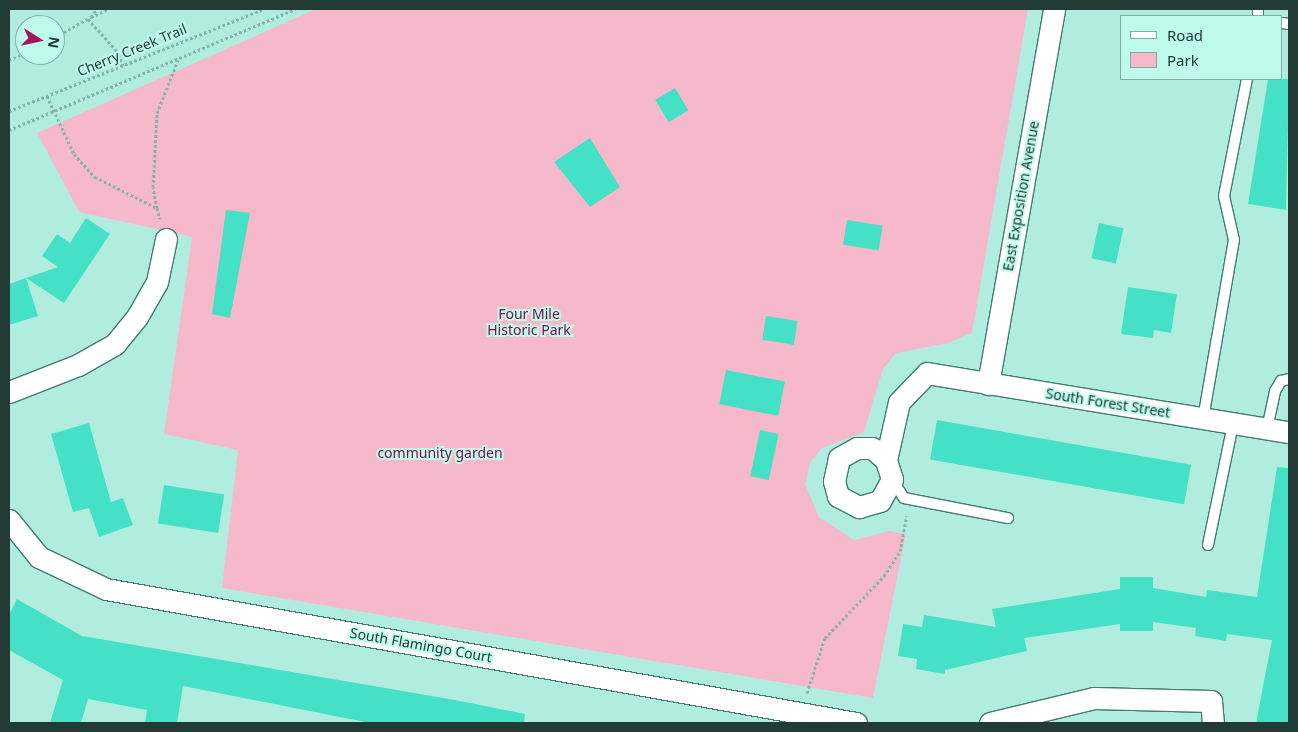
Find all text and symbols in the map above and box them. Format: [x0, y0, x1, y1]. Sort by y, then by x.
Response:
north arrow [15, 15, 65, 65]
legend [1120, 15, 1283, 80]
street label: Cherry Creek Trail [75, 20, 189, 80]
text: Road [1167, 25, 1203, 45]
text: N [44, 35, 65, 50]
text: Park [1167, 50, 1199, 70]
street label: East Exposition Avenue [1000, 120, 1042, 272]
park label: Four Mile Historic Park [487, 306, 571, 338]
street label: South Forest Street [1045, 385, 1171, 421]
park label: community garden [377, 445, 503, 461]
street label: South Flamingo Court [349, 624, 493, 666]

